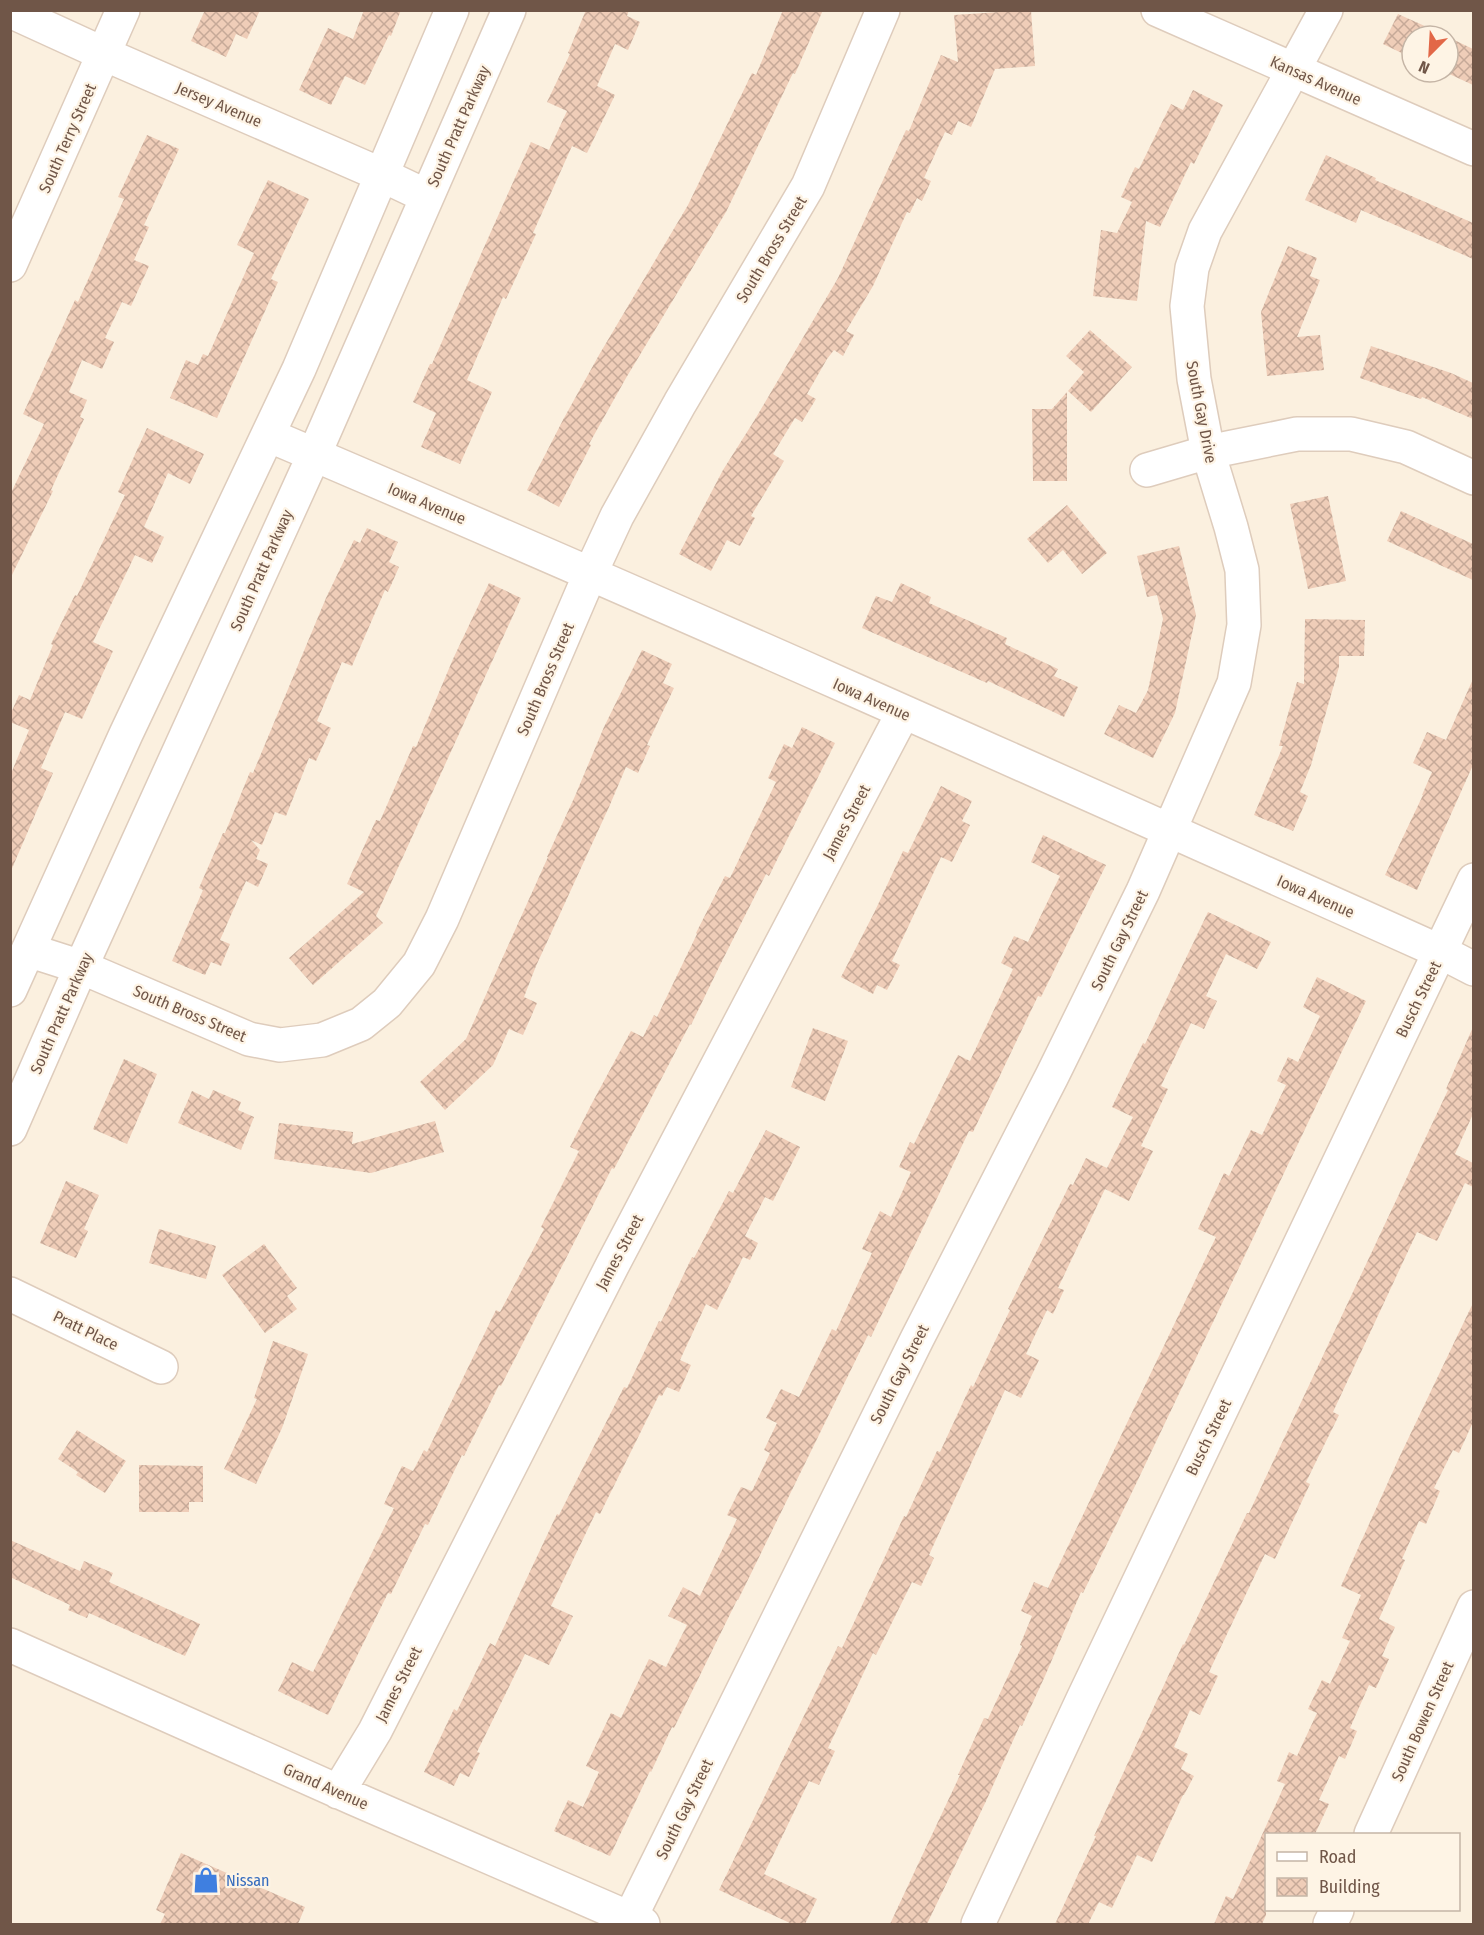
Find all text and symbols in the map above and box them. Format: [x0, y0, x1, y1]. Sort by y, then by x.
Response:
north arrow [1400, 24, 1460, 84]
street label: Kansas Avenue [1267, 52, 1364, 109]
text: N [1416, 57, 1432, 78]
street label: South Pratt Parkway [423, 62, 494, 190]
street label: Jersey Avenue [173, 78, 265, 131]
street label: South Terry Street [35, 80, 100, 196]
street label: South Bross Street [732, 192, 811, 306]
street label: South Gay Drive [1182, 359, 1221, 465]
street label: Iowa Avenue [385, 479, 469, 528]
street label: South Pratt Parkway [226, 506, 297, 634]
street label: South Bross Street [513, 619, 578, 739]
street label: Iowa Avenue [830, 674, 913, 725]
street label: James Street [819, 781, 875, 863]
street label: Iowa Avenue [1274, 871, 1357, 922]
street label: South Gay Street [1087, 886, 1152, 993]
street label: South Pratt Parkway [26, 949, 97, 1077]
street label: Busch Street [1392, 957, 1445, 1040]
street label: South Bross Street [130, 981, 250, 1046]
street label: James Street [592, 1211, 648, 1293]
street label: Pratt Place [50, 1307, 121, 1354]
street label: South Gay Street [866, 1321, 933, 1427]
street label: Busch Street [1182, 1395, 1235, 1478]
street label: James Street [371, 1643, 426, 1725]
street label: South Bowen Street [1387, 1658, 1458, 1784]
street label: South Gay Street [652, 1755, 717, 1862]
street label: Grand Avenue [280, 1759, 371, 1814]
legend [1265, 1833, 1460, 1911]
text: Road [1319, 1846, 1356, 1868]
shop icon: Nissan [191, 1865, 221, 1895]
place label: Nissan [226, 1871, 269, 1890]
text: Building [1319, 1876, 1380, 1898]

